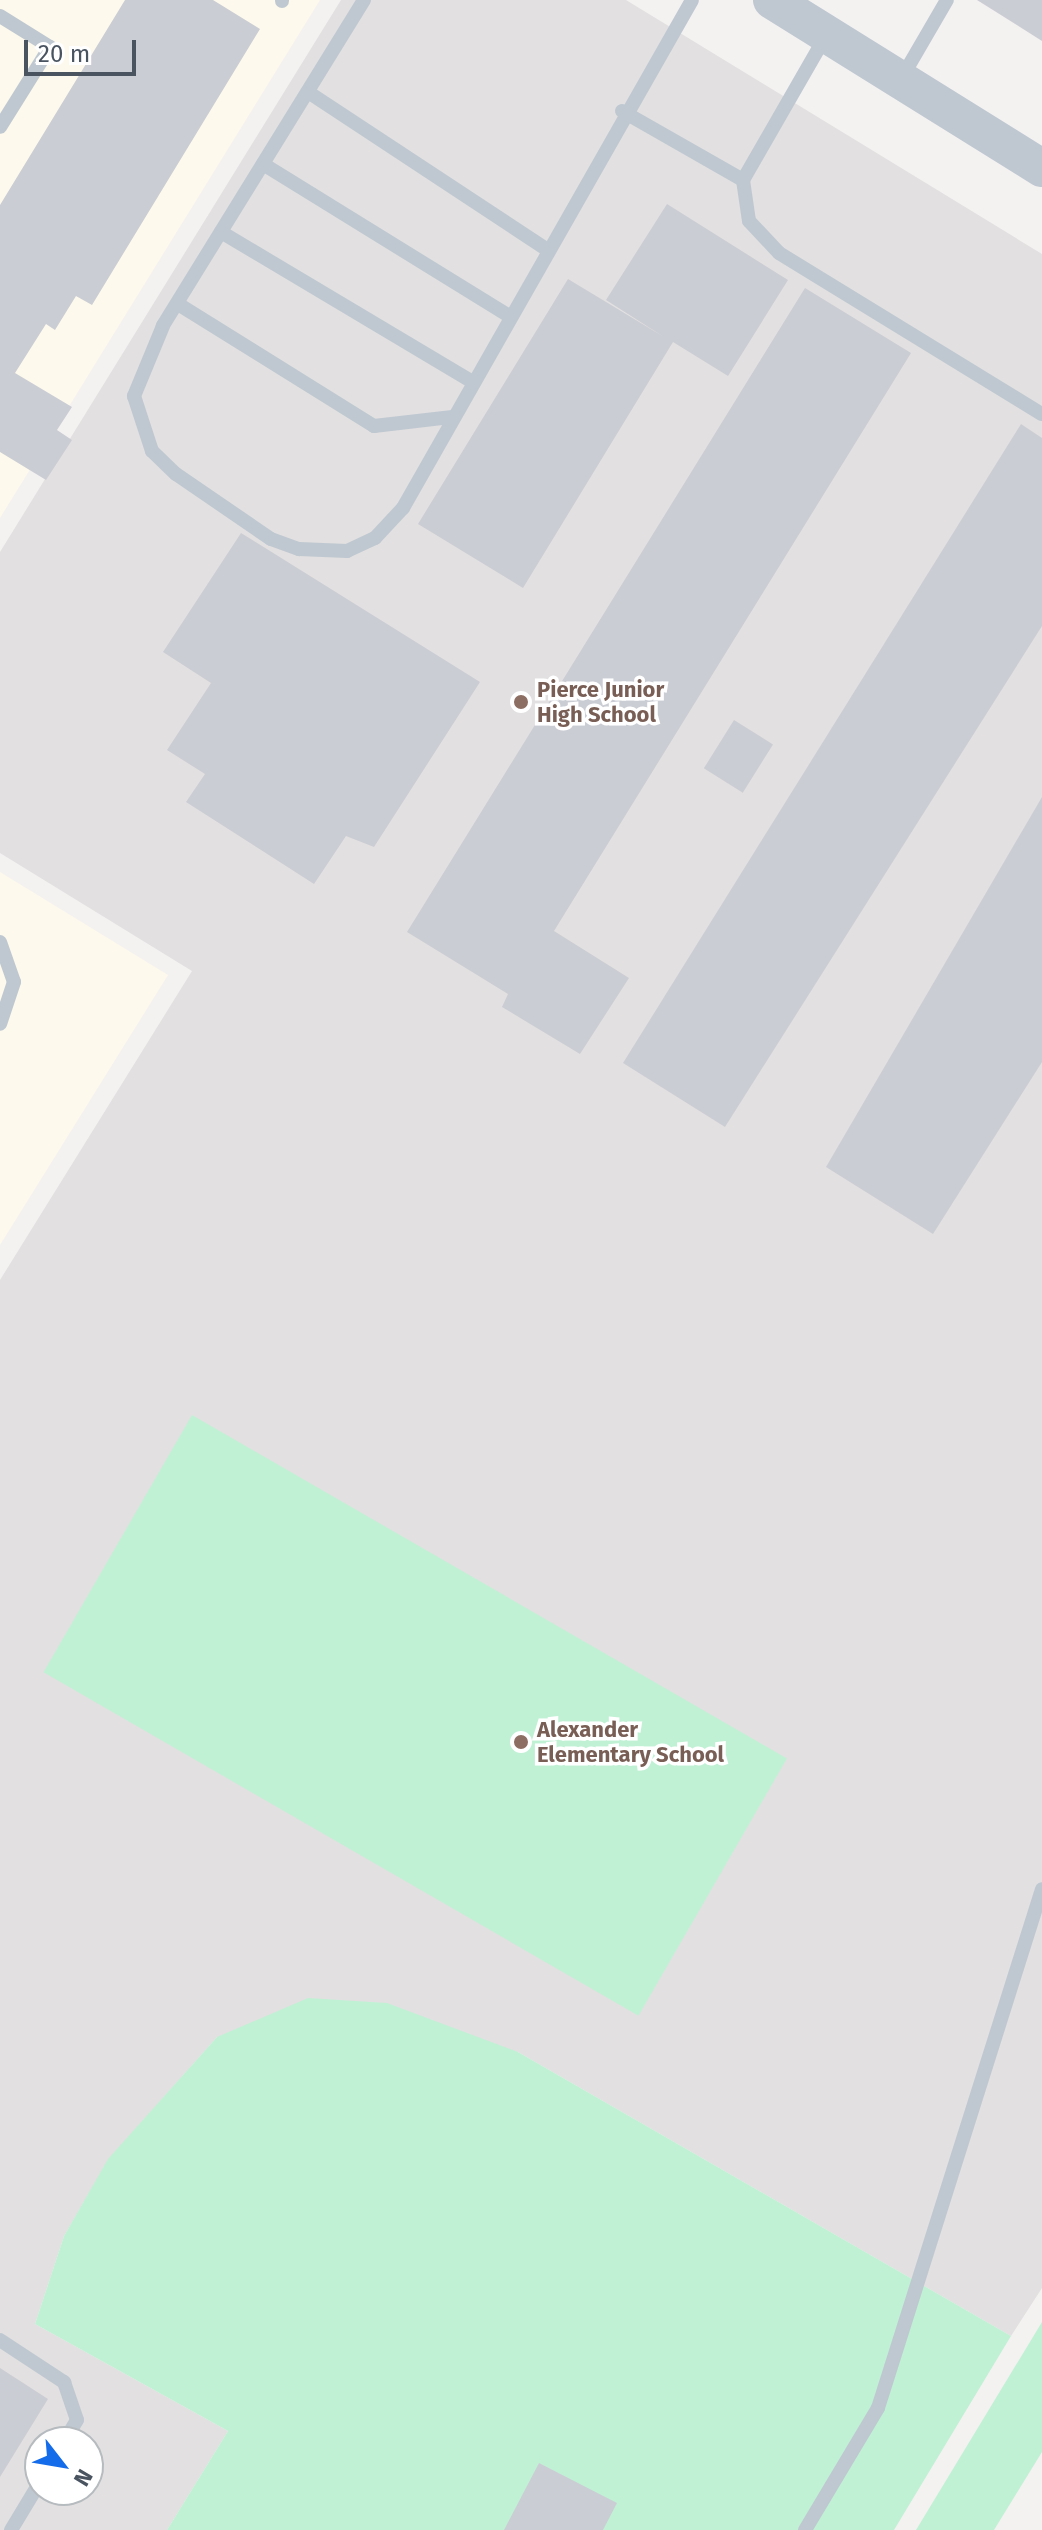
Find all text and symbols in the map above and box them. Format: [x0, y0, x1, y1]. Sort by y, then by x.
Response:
scale bar [28, 24, 140, 74]
text: 20 m [38, 40, 90, 68]
place label: Pierce Junior High School [537, 676, 664, 728]
marker: Pierce Junior High School [512, 693, 530, 711]
place label: Alexander Elementary School [537, 1716, 724, 1768]
marker: Alexander Elementary School [512, 1733, 530, 1751]
north arrow [24, 2426, 104, 2506]
text: N [68, 2464, 99, 2491]

